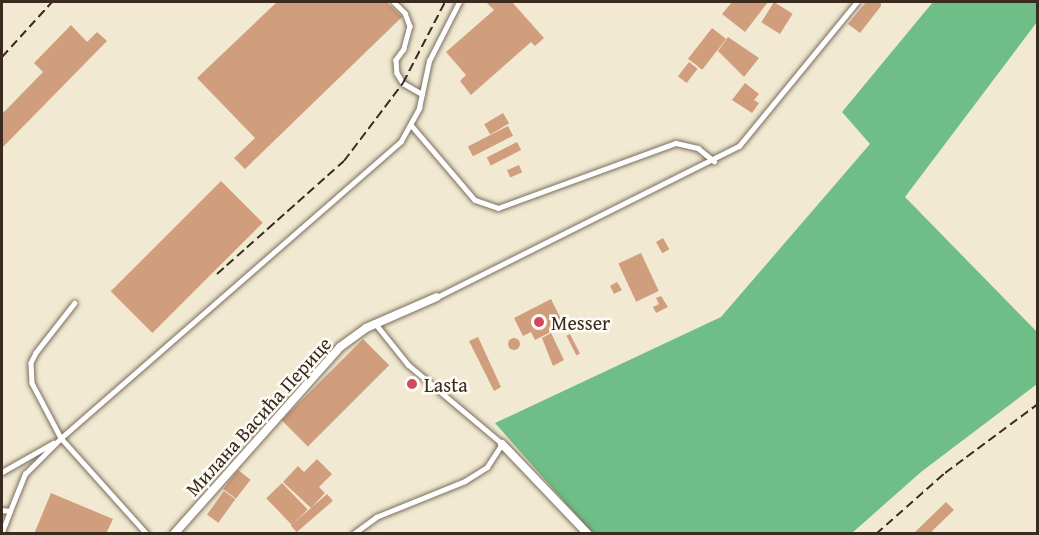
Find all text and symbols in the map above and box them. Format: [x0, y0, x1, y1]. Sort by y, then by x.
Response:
place label: Messer [551, 310, 610, 334]
marker: Messer [532, 315, 546, 329]
street label: Милана Васића Перице [180, 331, 336, 501]
place label: Lasta [424, 372, 468, 396]
marker: Lasta [405, 377, 419, 391]

